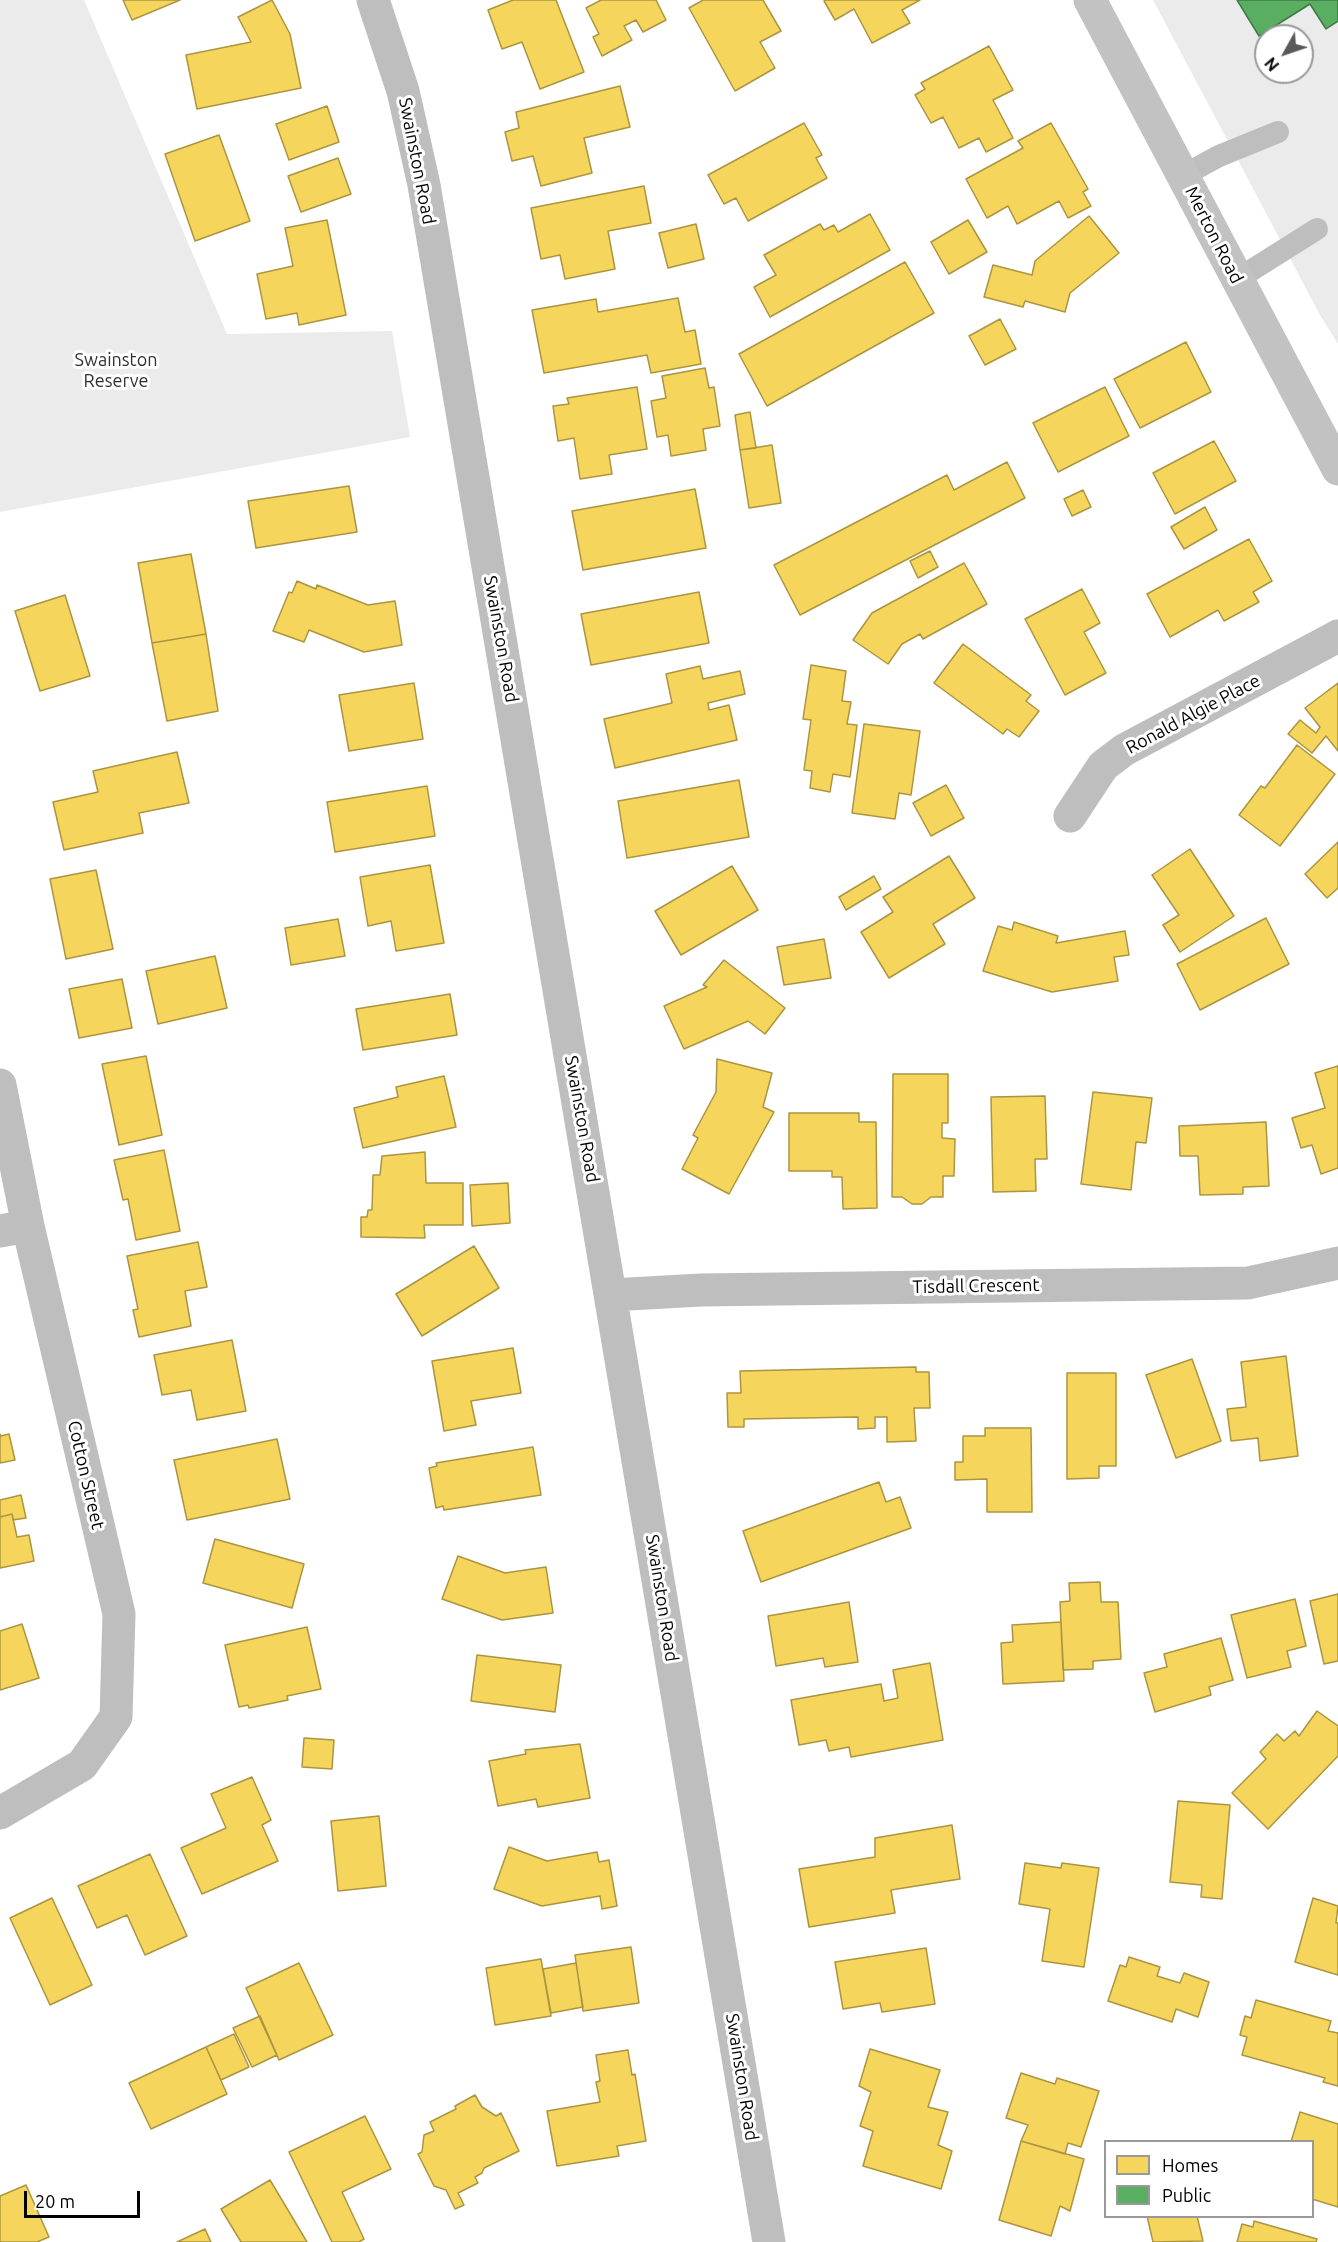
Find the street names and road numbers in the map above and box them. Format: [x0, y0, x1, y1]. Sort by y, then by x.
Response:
street label: Swainston Road [394, 96, 440, 226]
street label: Merton Road [1180, 183, 1248, 287]
street label: Swainston Road [479, 574, 523, 704]
street label: Ronald Algie Place [1122, 670, 1264, 758]
street label: Swainston Road [560, 1054, 604, 1184]
street label: Tisdall Crescent [912, 1274, 1040, 1298]
street label: Cotton Street [63, 1419, 109, 1531]
street label: Swainston Road [641, 1533, 683, 1663]
street label: Swainston Road [721, 2012, 763, 2142]

